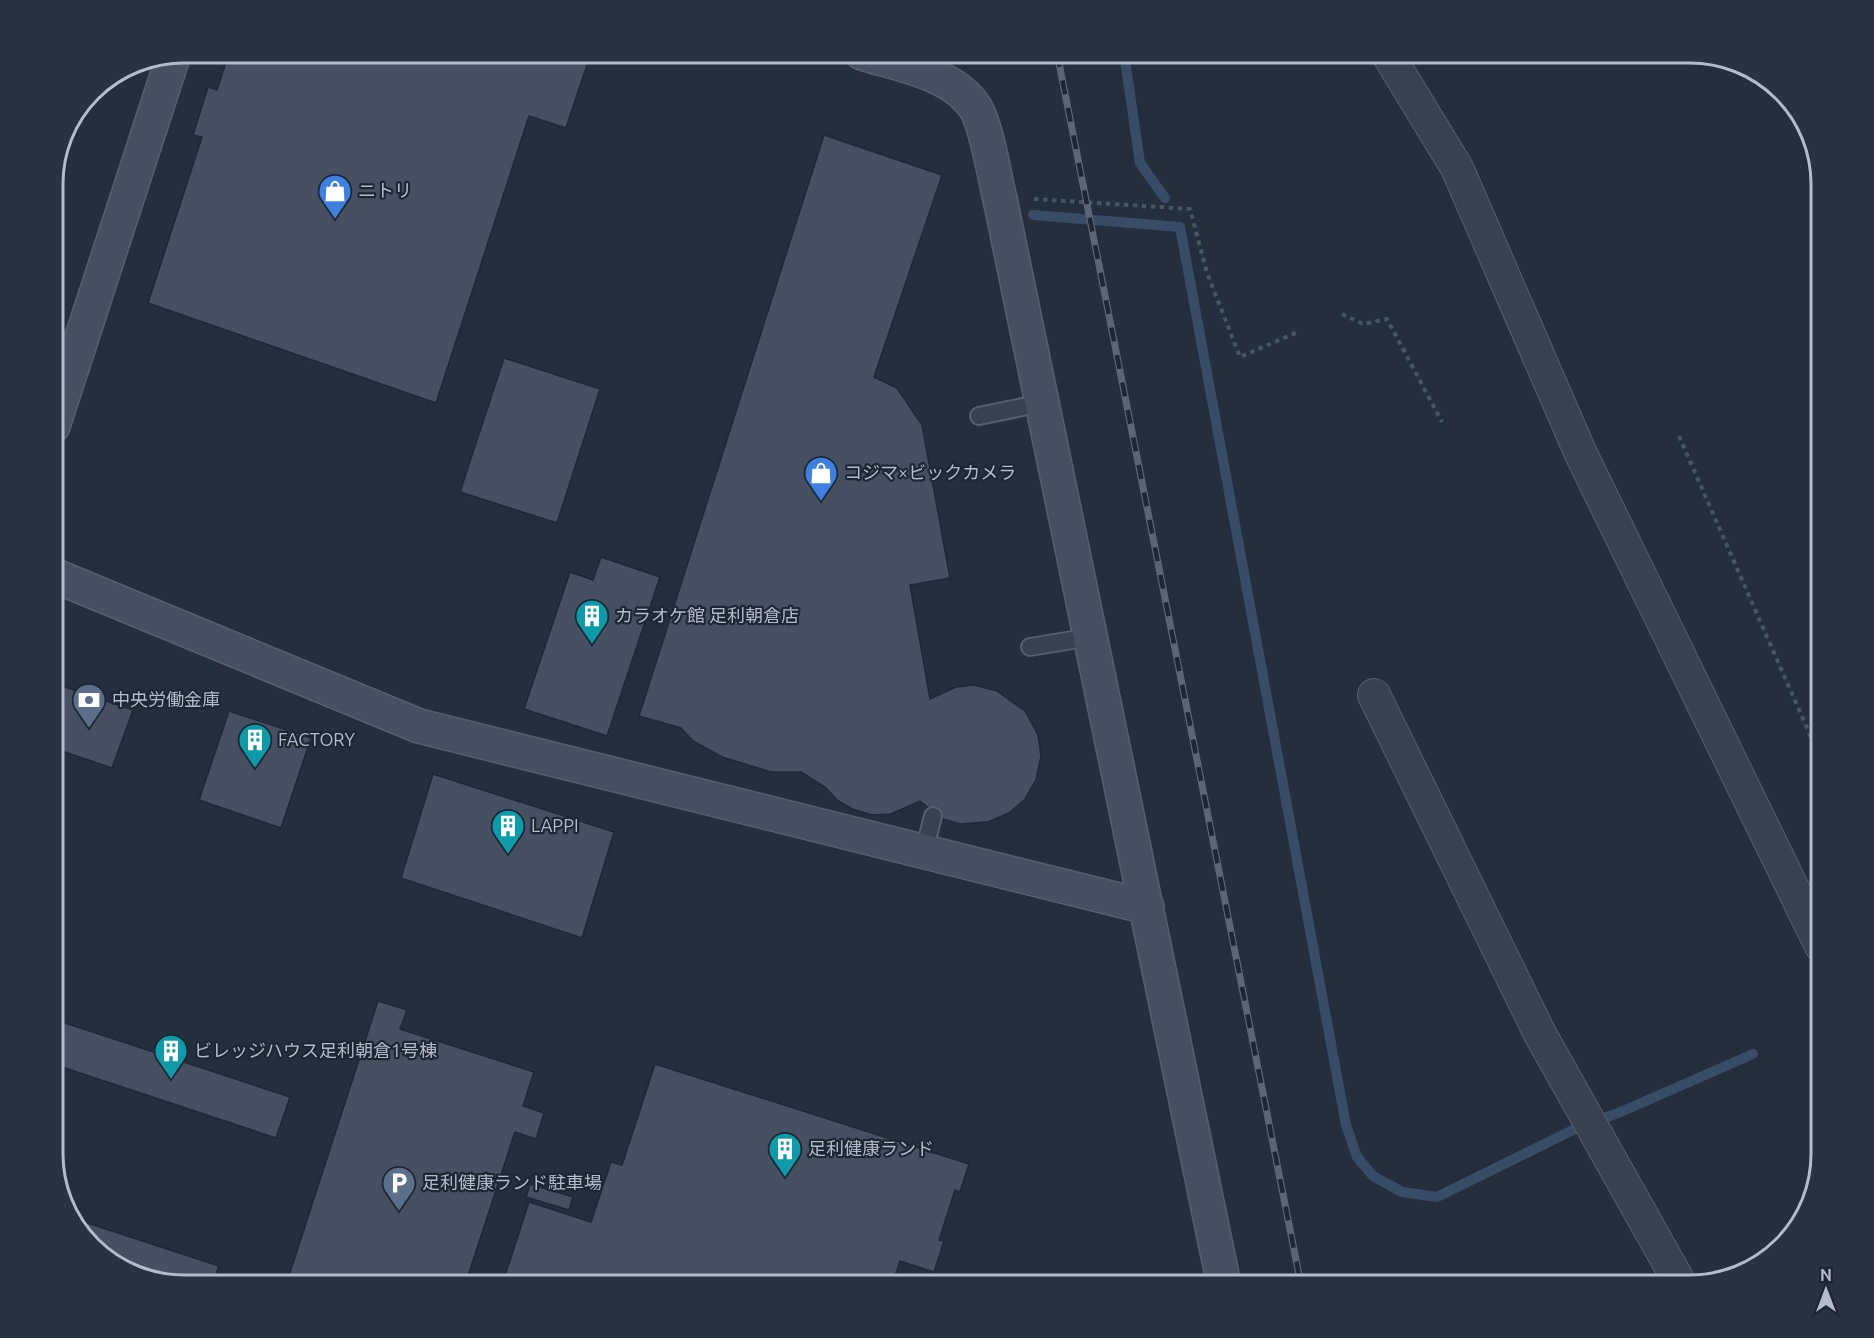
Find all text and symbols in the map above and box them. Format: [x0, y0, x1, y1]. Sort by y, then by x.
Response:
shop icon: ニトリ [317, 173, 353, 220]
place label: ニトリ [358, 180, 412, 200]
shop icon: コジマ×ビックカメラ [803, 455, 839, 502]
place label: コジマ×ビックカメラ [844, 462, 1016, 482]
building icon: カラオケ館 足利朝倉店 [574, 598, 610, 645]
place label: カラオケ館 足利朝倉店 [615, 605, 799, 625]
bank icon: 中央労働金庫 [71, 682, 107, 729]
place label: 中央労働金庫 [112, 689, 220, 709]
building icon: FACTORY [237, 722, 273, 769]
place label: FACTORY [278, 729, 355, 749]
building icon: LAPPI [490, 808, 526, 855]
place label: LAPPI [531, 815, 579, 835]
building icon: ビレッジハウス足利朝倉1号棟 [153, 1033, 189, 1080]
place label: ビレッジハウス足利朝倉1号棟 [194, 1040, 437, 1060]
building icon: 足利健康ランド [767, 1131, 803, 1178]
place label: 足利健康ランド [808, 1138, 934, 1158]
parking icon: 足利健康ランド駐車場 [381, 1165, 417, 1212]
place label: 足利健康ランド駐車場 [422, 1172, 602, 1192]
north arrow [1796, 1260, 1856, 1320]
text: N [1820, 1266, 1832, 1284]

